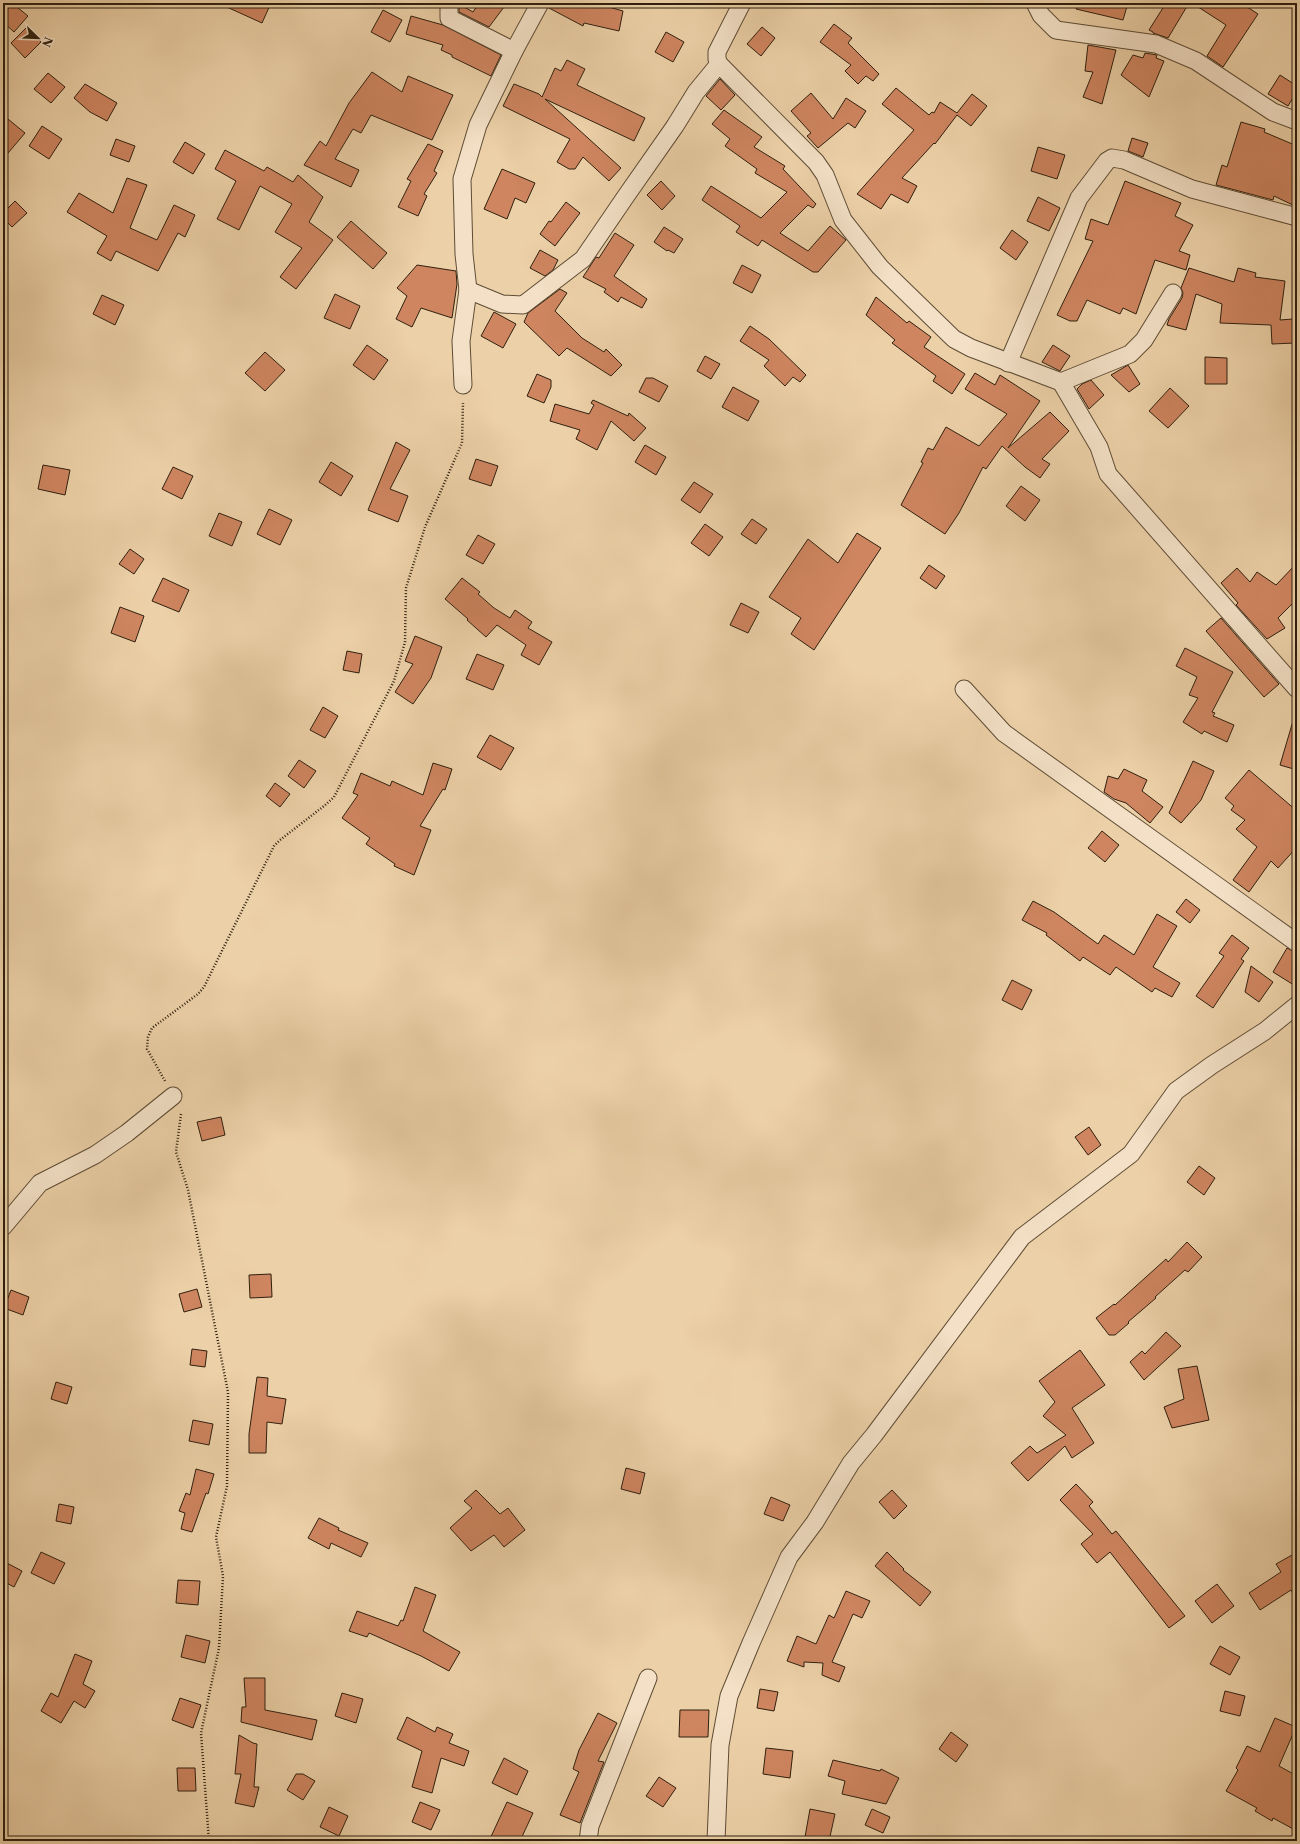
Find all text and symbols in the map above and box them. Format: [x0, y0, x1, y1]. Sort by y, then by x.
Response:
north arrow [18, 18, 58, 58]
text: N [39, 35, 56, 49]

